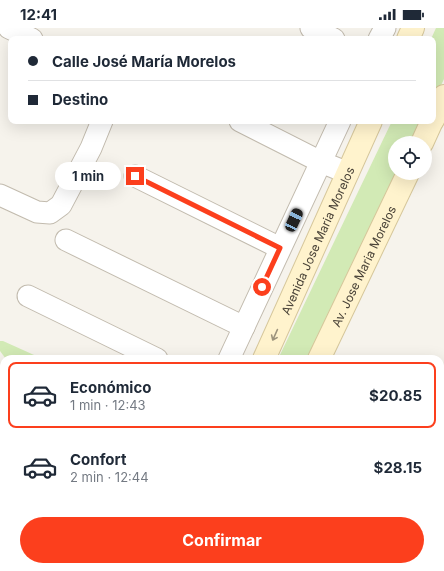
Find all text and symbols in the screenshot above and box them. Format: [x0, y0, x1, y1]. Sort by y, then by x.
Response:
text: 12:41 [20, 5, 57, 24]
text: Calle José María Morelos [52, 52, 236, 71]
text: Destino [52, 90, 108, 109]
map controls [388, 136, 432, 180]
button: locate [388, 136, 432, 180]
callout: 1 min [55, 162, 121, 190]
street label: Avenida Jose Maria Morelos [278, 164, 357, 317]
route end [126, 167, 144, 185]
text: 1 min [72, 168, 104, 184]
street label: Av. Jose Maria Morelos [328, 203, 399, 329]
car [283, 207, 305, 233]
route start [253, 278, 271, 296]
one-way arrow [270, 329, 278, 341]
icon: car [22, 377, 58, 413]
text: Económico [70, 378, 151, 397]
text: $20.85 [369, 386, 422, 405]
text: 1 min · 12:43 [70, 397, 146, 413]
icon: car [22, 449, 58, 485]
text: Confort [70, 450, 126, 469]
text: $28.15 [374, 458, 422, 477]
text: 2 min · 12:44 [70, 469, 149, 485]
button: Confirmar [20, 517, 424, 563]

